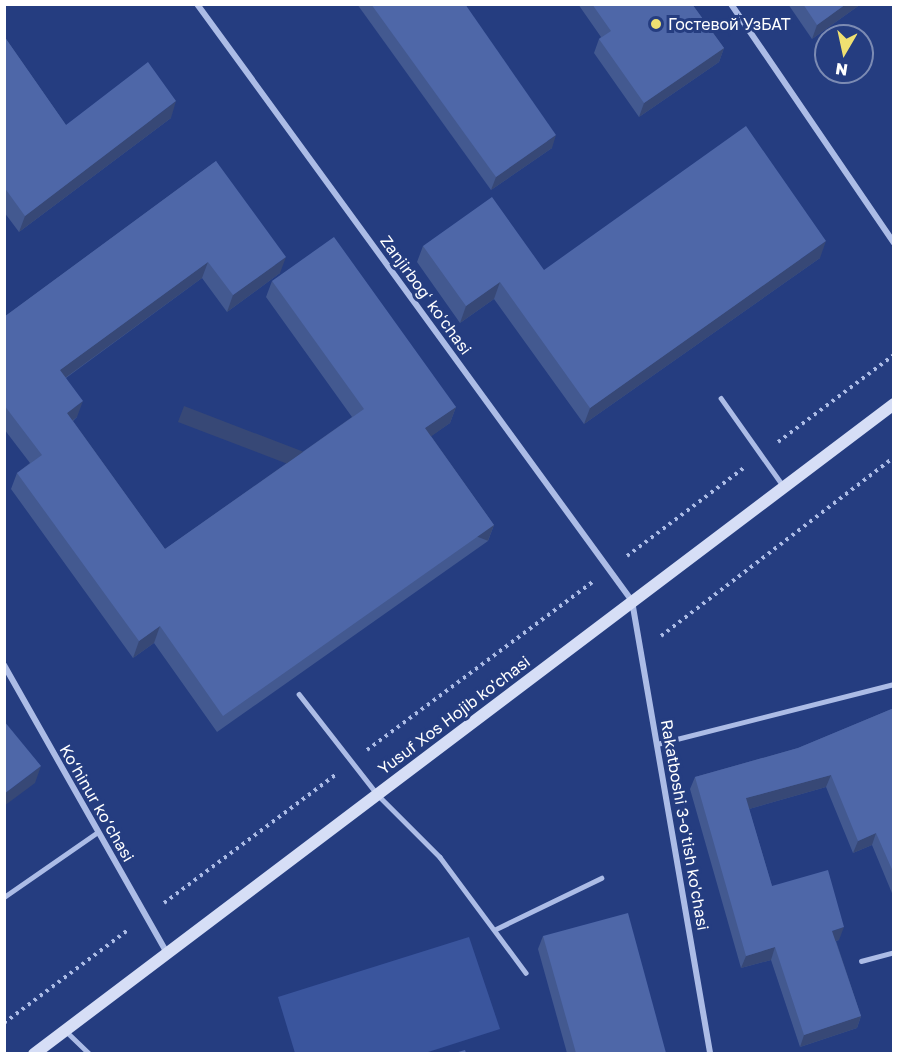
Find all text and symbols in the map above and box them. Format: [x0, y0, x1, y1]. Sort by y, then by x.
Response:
place label: Гостевой УзБАТ [668, 14, 791, 34]
marker: Гостевой УзБАТ [649, 17, 663, 31]
north arrow [814, 24, 874, 84]
text: N [834, 59, 849, 81]
street label: Zanjirbogʻ koʻchasi [376, 232, 476, 358]
street label: Yusuf Xos Hojib ko'chasi [374, 652, 534, 778]
street label: Rakatboshi 3-o'tish ko'chasi [657, 718, 713, 932]
street label: Ko‘hinur ko‘chasi [56, 741, 138, 865]

